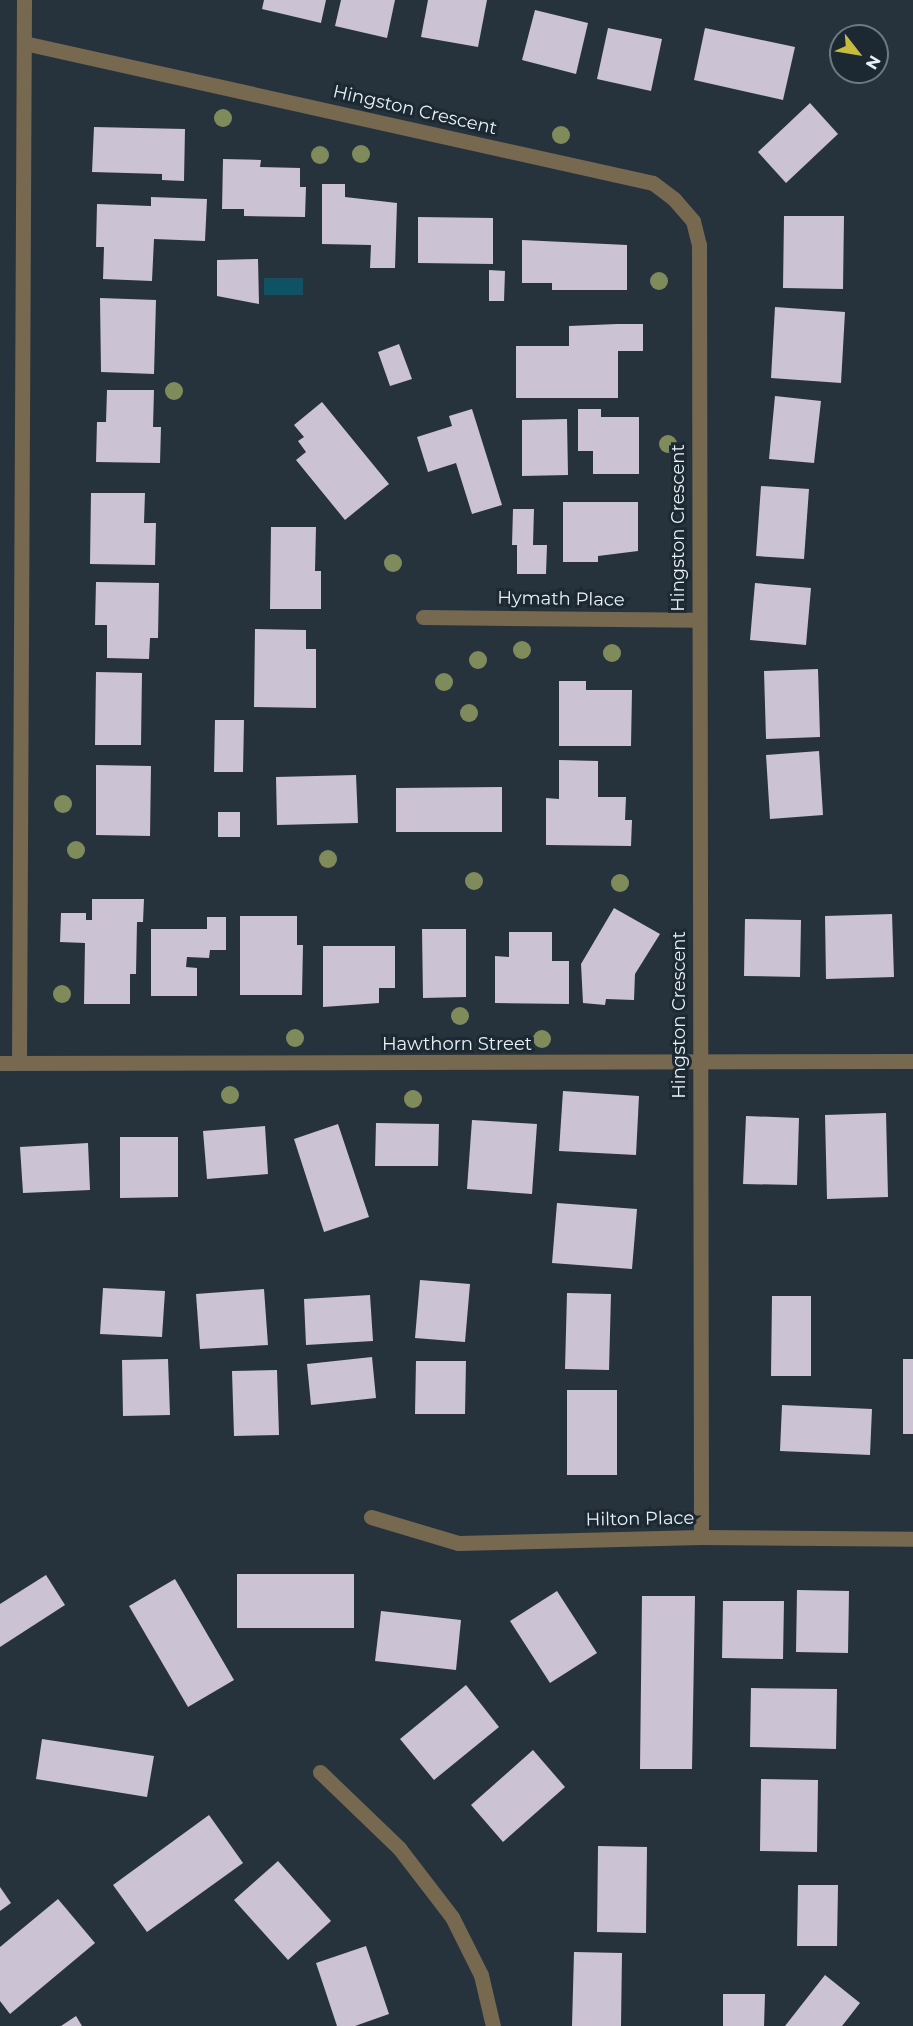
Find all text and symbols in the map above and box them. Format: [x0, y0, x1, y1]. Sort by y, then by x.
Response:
north arrow [829, 24, 889, 84]
text: N [862, 52, 885, 73]
street label: Hingston Crescent [331, 81, 499, 139]
street label: Hingston Crescent [667, 444, 689, 612]
street label: Hymath Place [497, 587, 625, 611]
street label: Hingston Crescent [668, 931, 690, 1099]
street label: Hawthorn Street [382, 1033, 532, 1055]
street label: Hilton Place [586, 1507, 694, 1531]

